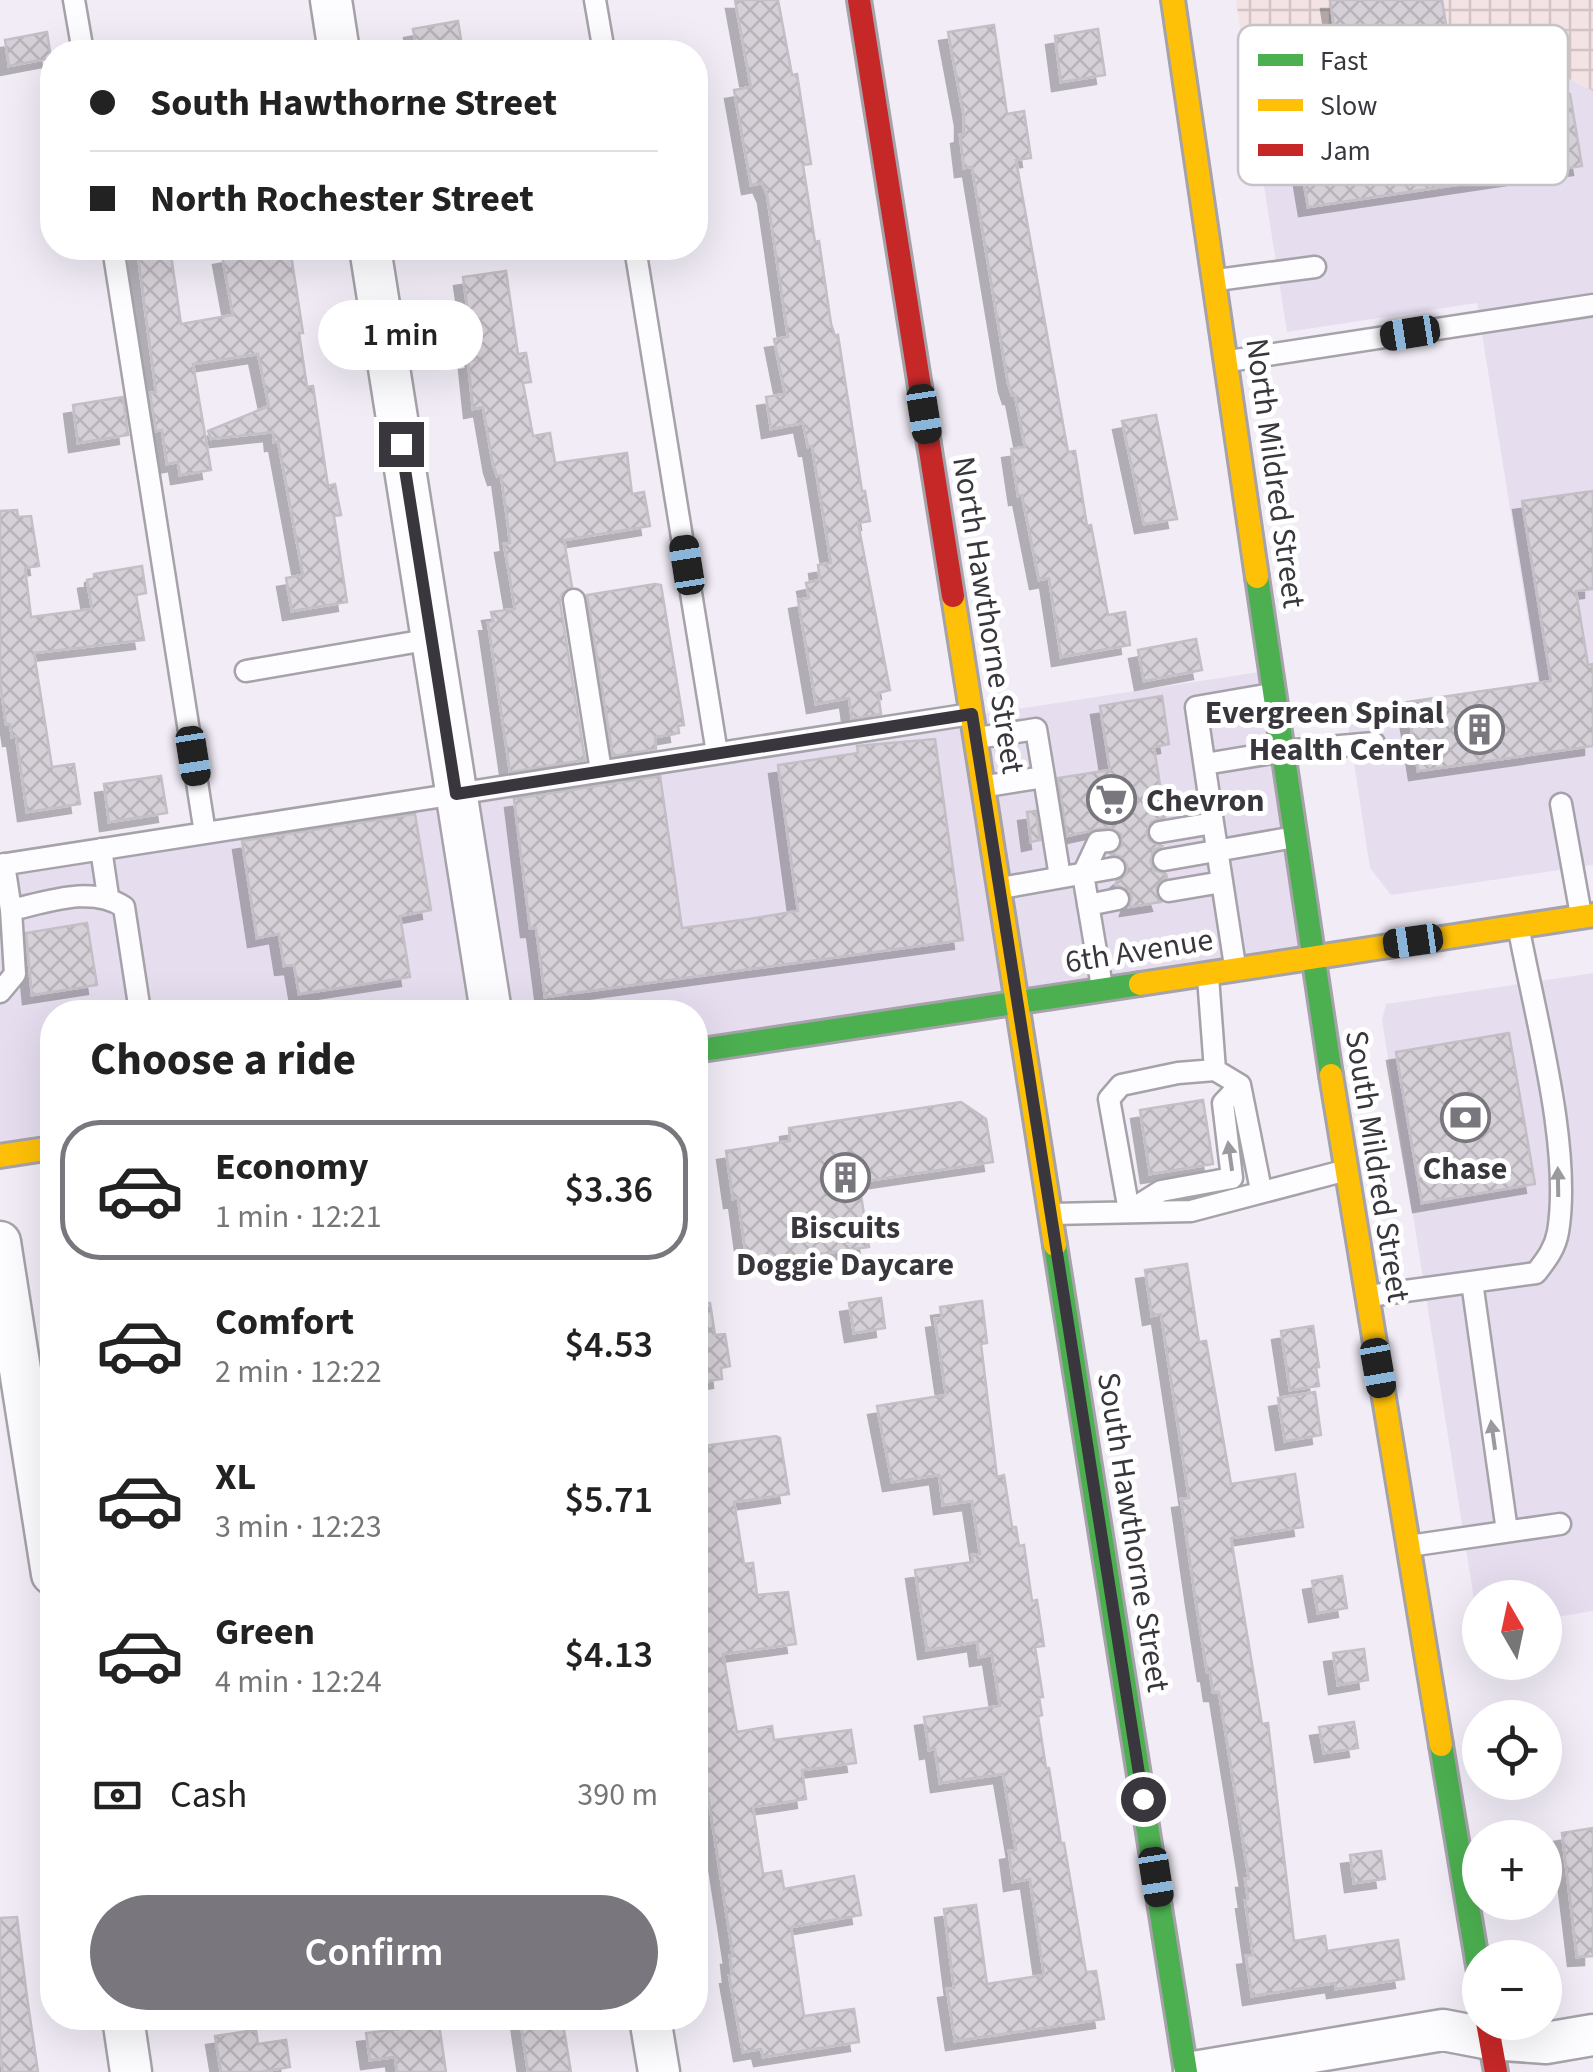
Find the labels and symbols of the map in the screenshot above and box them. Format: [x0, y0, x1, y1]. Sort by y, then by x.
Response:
legend [1238, 25, 1568, 185]
text: Fast [1320, 41, 1368, 81]
text: Slow [1320, 86, 1377, 126]
text: Jam [1320, 131, 1371, 171]
callout: 1 min [318, 299, 484, 369]
car [1378, 313, 1442, 353]
street label: North Mildred Street [1233, 335, 1317, 611]
car [904, 382, 944, 446]
route end [379, 422, 424, 467]
street label: North Hawthorne Street [940, 453, 1036, 777]
car [667, 533, 707, 597]
place label: Evergreen Spinal Health Center [1205, 690, 1444, 773]
building icon: Evergreen Spinal Health Center [1453, 704, 1505, 756]
car [173, 724, 213, 788]
supermarket icon: Chevron [1085, 774, 1137, 826]
place label: Chevron [1146, 778, 1265, 824]
street label: 6th Avenue [1062, 917, 1216, 985]
car [1381, 922, 1445, 960]
street label: South Mildred Street [1333, 1027, 1421, 1305]
bank icon: Chase [1439, 1092, 1491, 1144]
one-way arrow [1221, 1140, 1237, 1172]
place label: Chase [1423, 1146, 1507, 1192]
building icon: Biscuits Doggie Daycare [819, 1151, 871, 1203]
one-way arrow [1550, 1165, 1566, 1197]
place label: Biscuits Doggie Daycare [736, 1205, 954, 1288]
car [1358, 1336, 1398, 1400]
street label: South Hawthorne Street [1085, 1369, 1181, 1695]
one-way arrow [1485, 1418, 1501, 1450]
north arrow [1462, 1580, 1562, 1680]
route start [1121, 1777, 1166, 1822]
car [1136, 1845, 1176, 1909]

